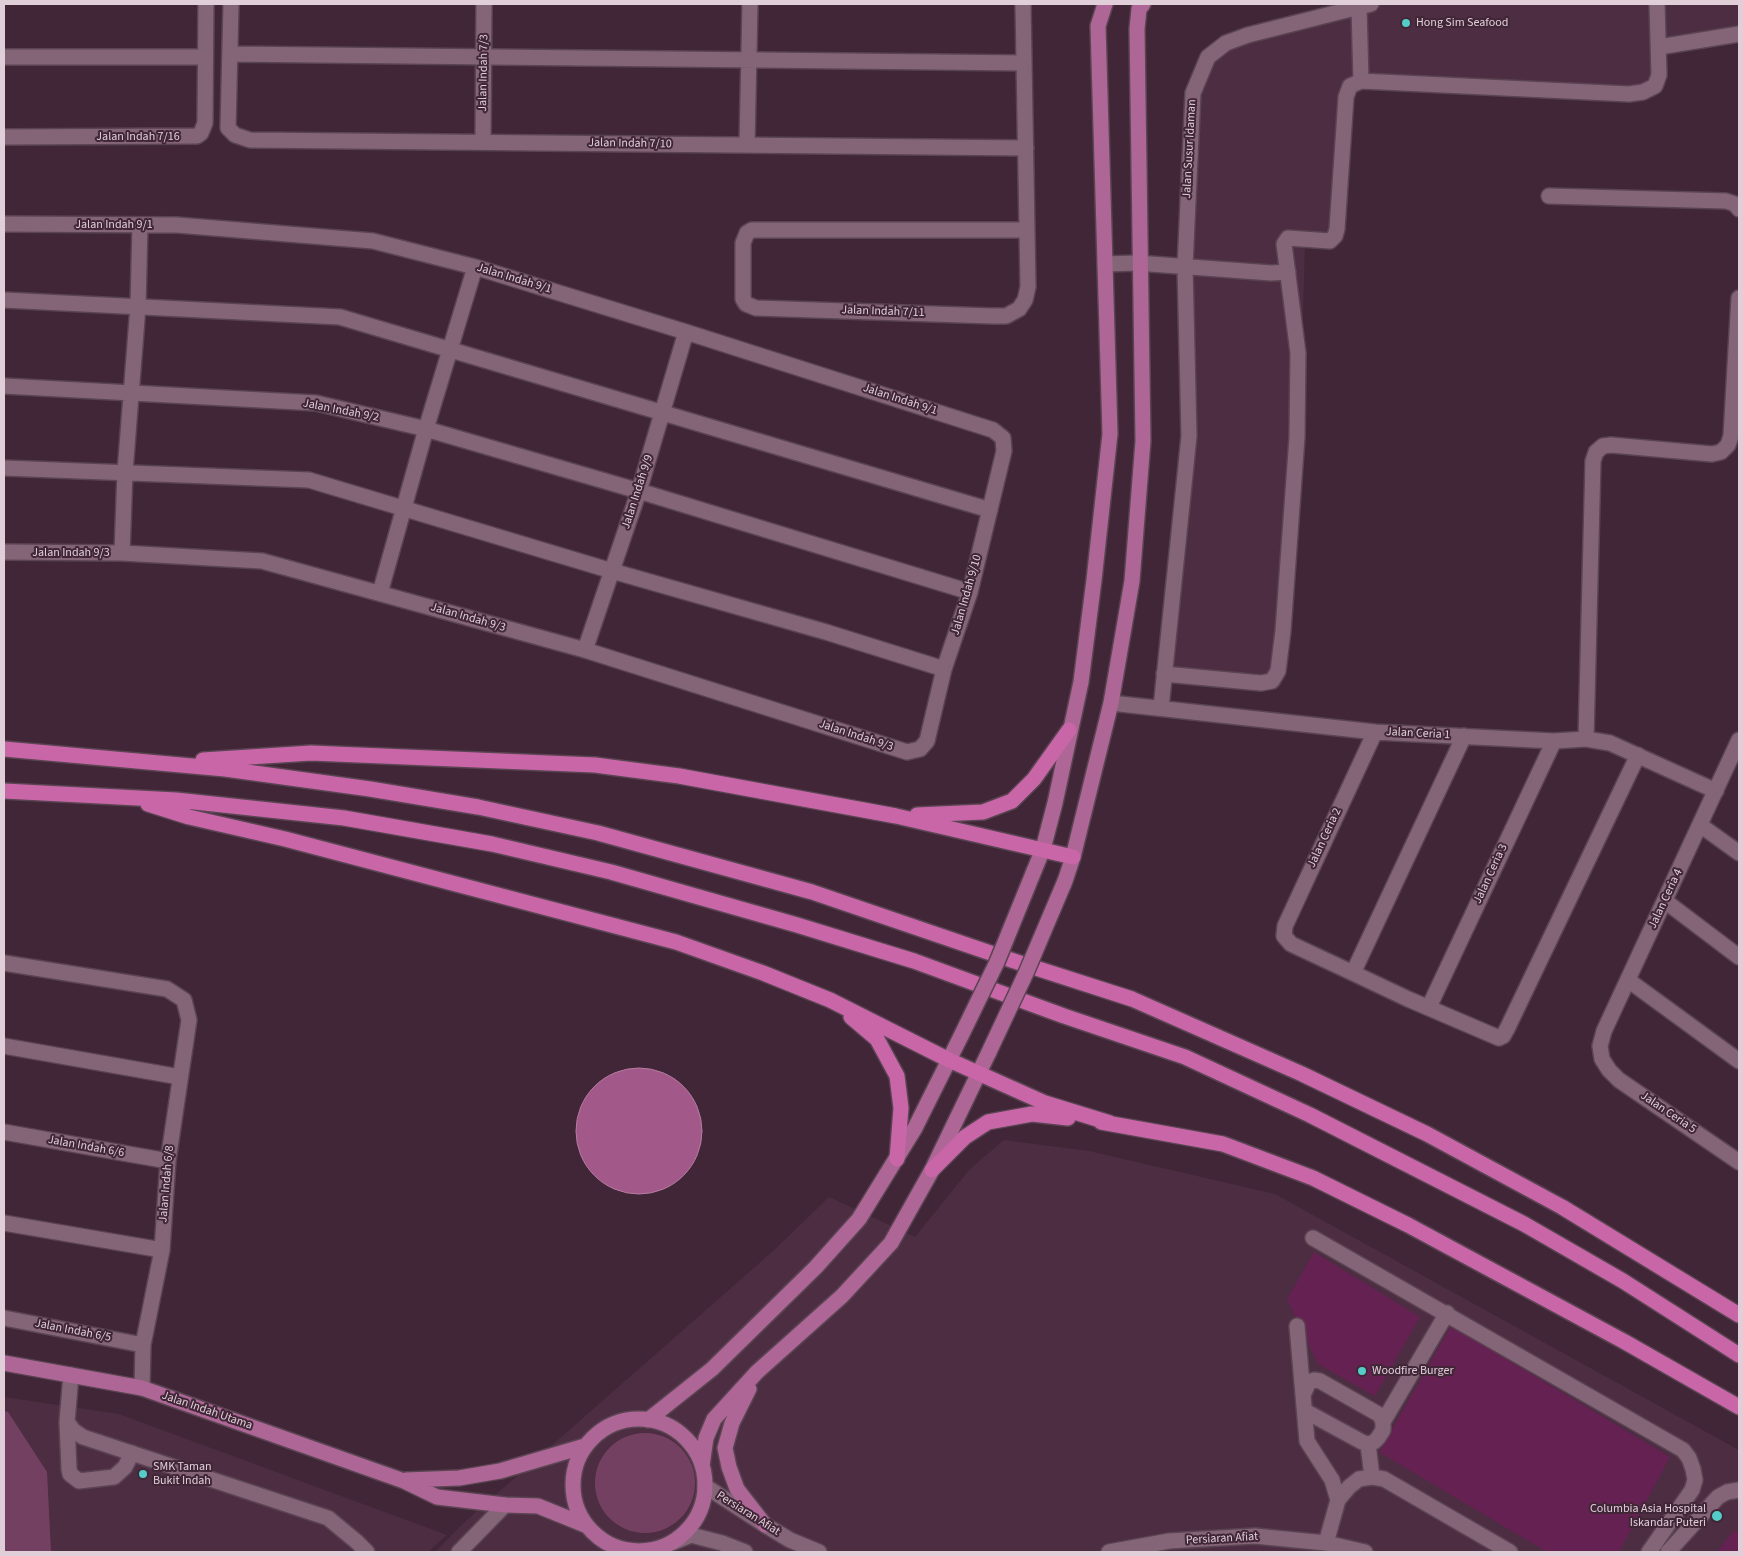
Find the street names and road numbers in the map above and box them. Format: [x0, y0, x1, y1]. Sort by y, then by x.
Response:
street label: Jalan Indah 7/3 [476, 34, 492, 112]
street label: Jalan Susur Idaman [1180, 99, 1200, 199]
street label: Jalan Indah 7/16 [96, 130, 180, 144]
street label: Jalan Indah 7/10 [588, 136, 672, 152]
street label: Jalan Indah 9/1 [75, 218, 153, 232]
street label: Jalan Indah 9/1 [475, 261, 553, 297]
street label: Jalan Indah 7/11 [841, 303, 925, 321]
street label: Jalan Indah 9/1 [861, 381, 939, 419]
street label: Jalan Indah 9/2 [302, 397, 380, 425]
street label: Jalan Indah 9/9 [619, 453, 657, 531]
street label: Jalan Indah 9/3 [32, 546, 110, 560]
street label: Jalan Indah 9/10 [949, 553, 985, 637]
street label: Jalan Indah 9/3 [429, 600, 507, 636]
street label: Jalan Indah 9/3 [817, 717, 895, 755]
street label: Jalan Ceria 1 [1386, 725, 1450, 743]
street label: Jalan Ceria 2 [1305, 806, 1345, 870]
street label: Jalan Ceria 3 [1471, 842, 1511, 906]
street label: Jalan Ceria 4 [1646, 867, 1686, 931]
street label: Jalan Ceria 5 [1637, 1089, 1699, 1137]
street label: Jalan Indah 6/6 [47, 1133, 125, 1161]
street label: Jalan Indah 6/8 [156, 1145, 178, 1223]
street label: Jalan Indah 6/5 [34, 1317, 112, 1345]
street label: Jalan Indah Utama [160, 1389, 254, 1433]
street label: Persiaran Afiat [714, 1489, 782, 1539]
street label: Persiaran Afiat [1186, 1530, 1258, 1548]

